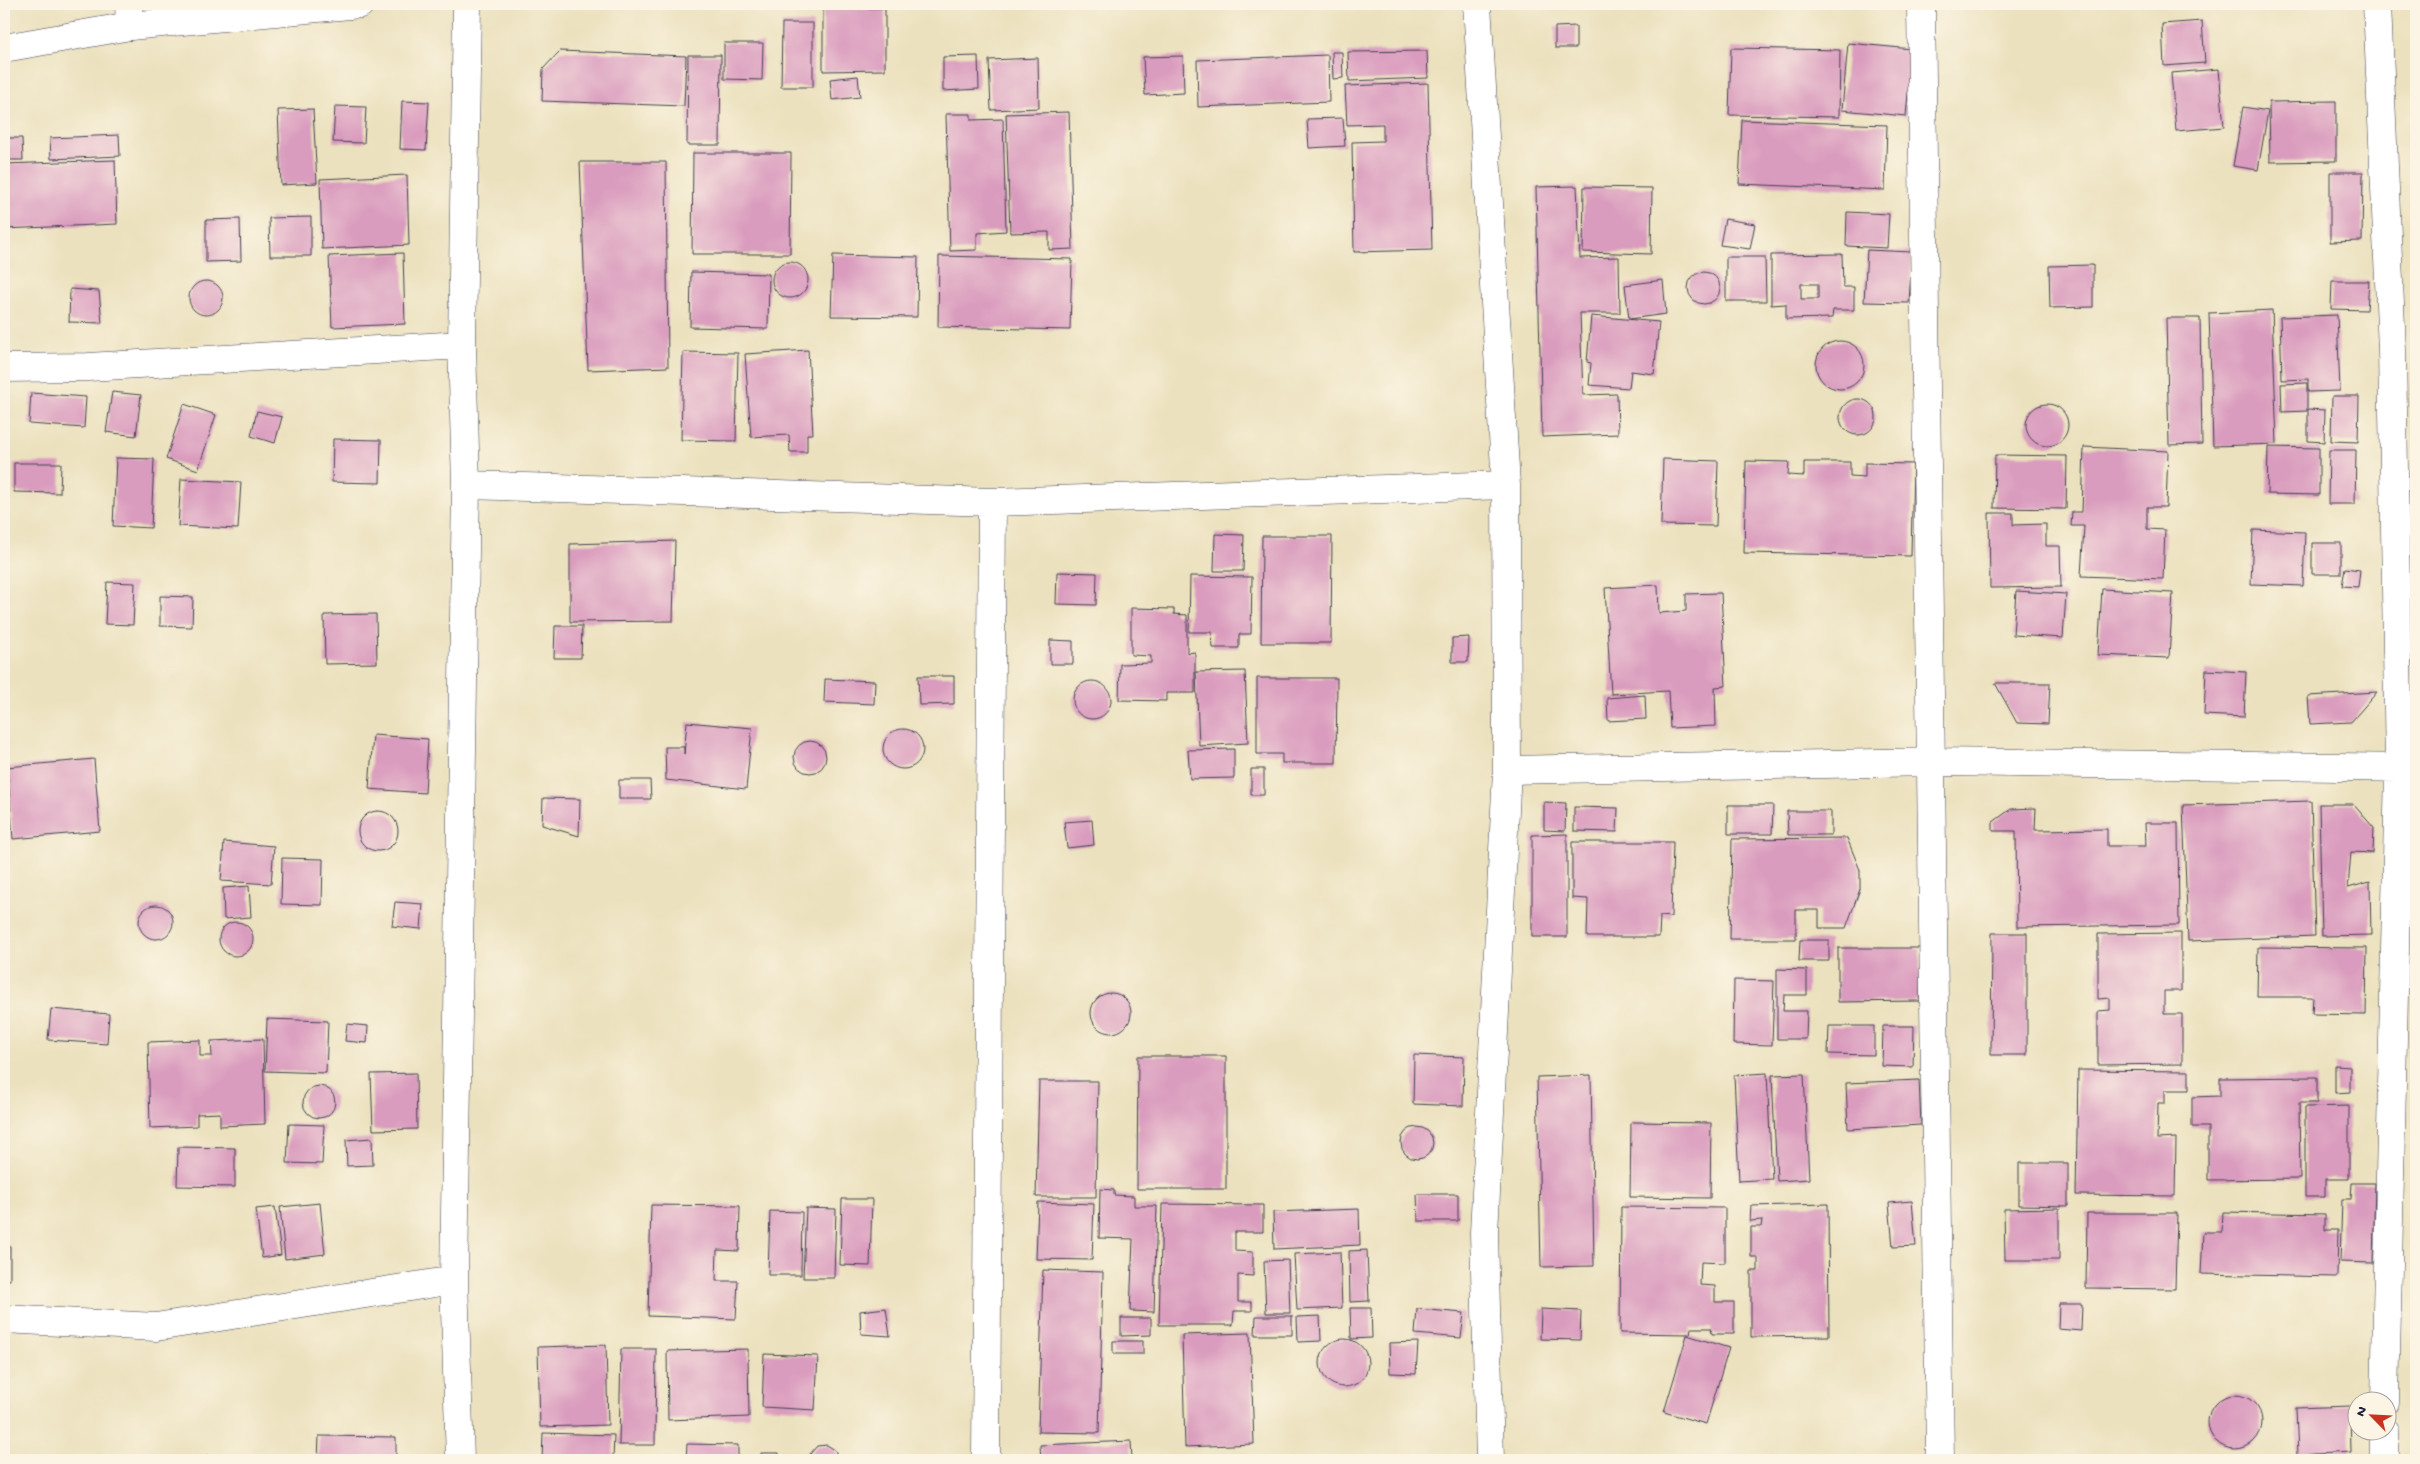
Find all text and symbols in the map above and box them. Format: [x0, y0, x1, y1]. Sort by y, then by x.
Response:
north arrow [2348, 1392, 2398, 1442]
text: N [2353, 1404, 2372, 1419]

